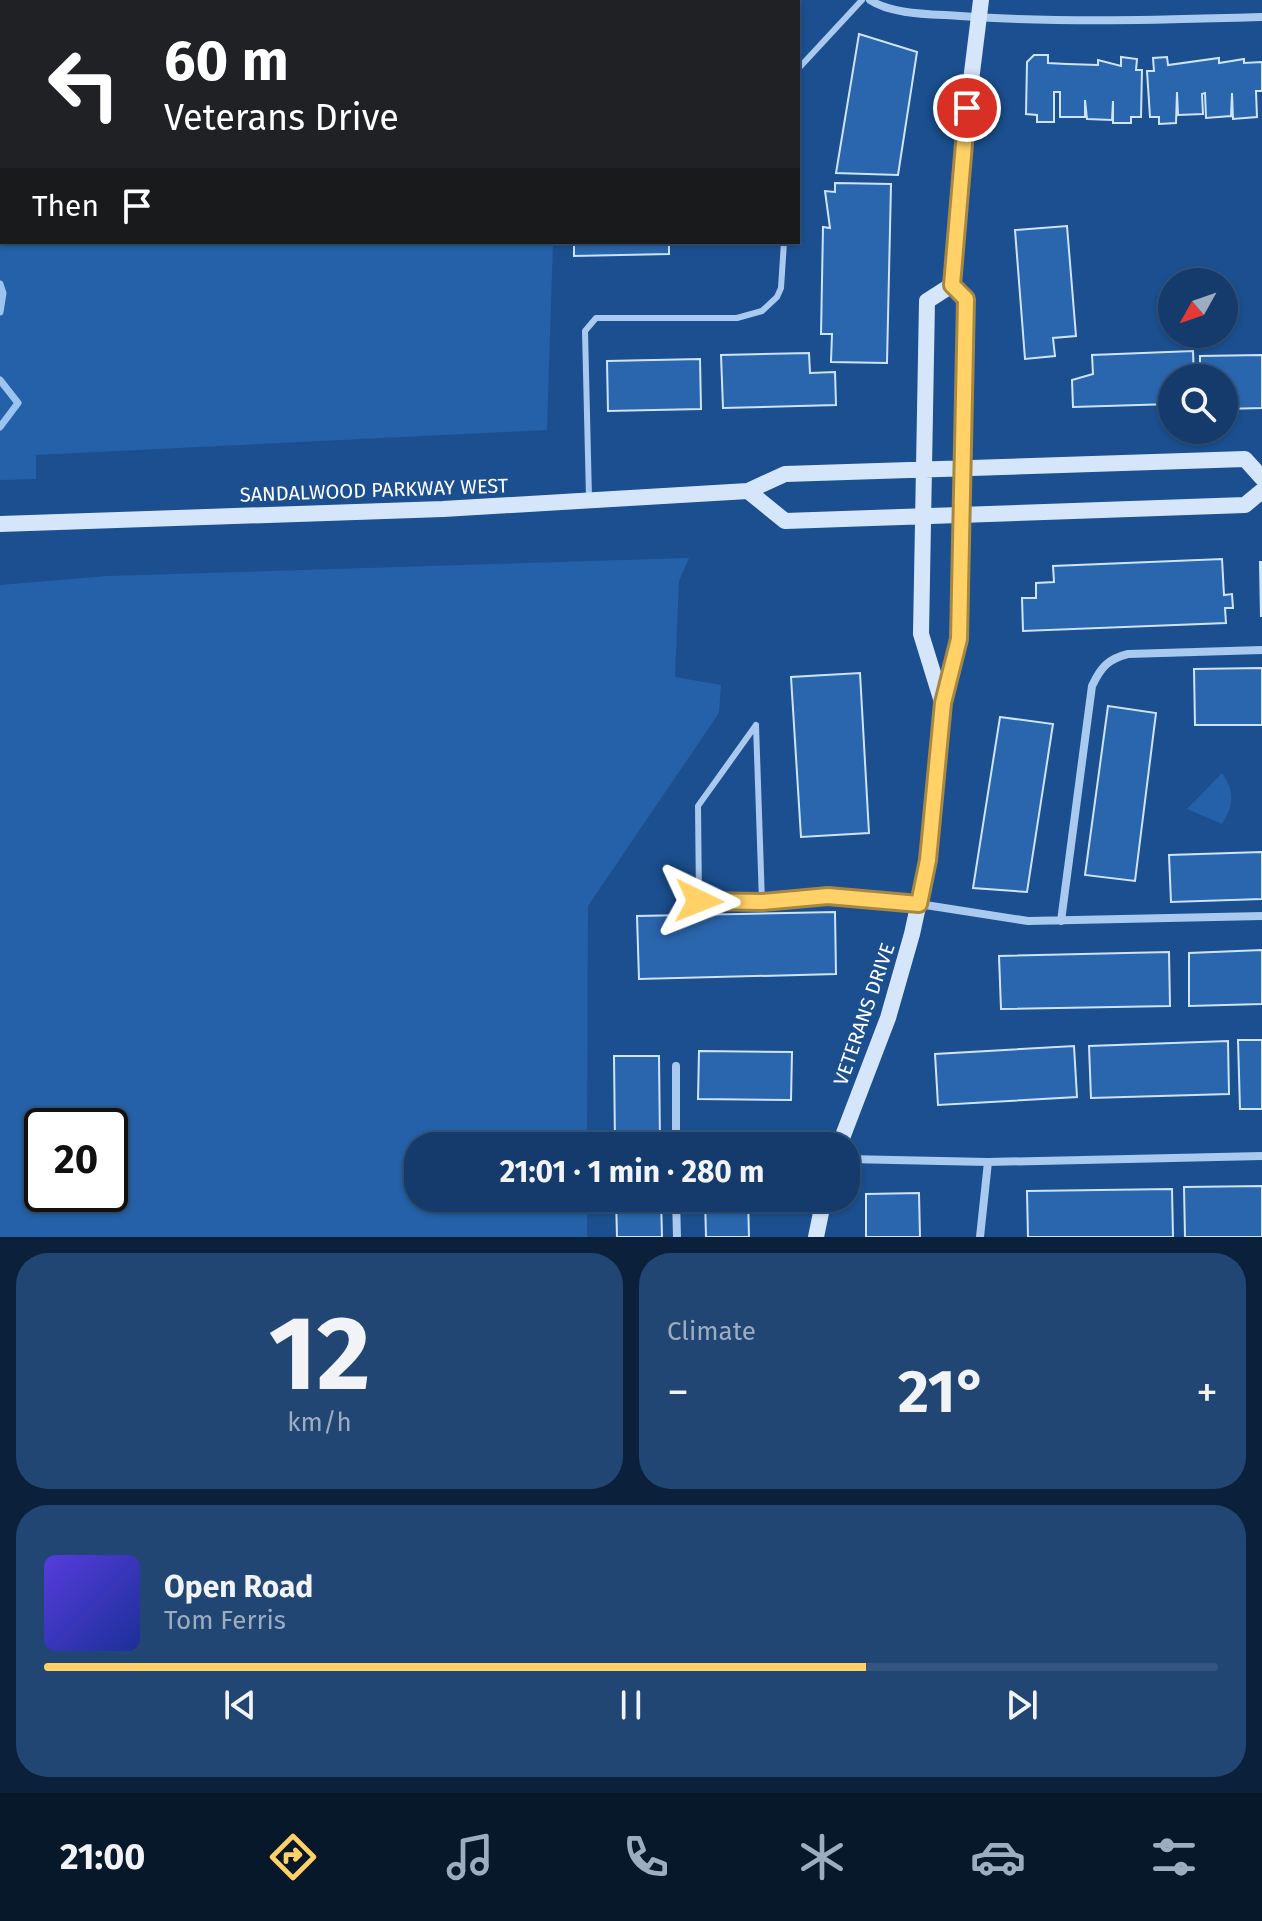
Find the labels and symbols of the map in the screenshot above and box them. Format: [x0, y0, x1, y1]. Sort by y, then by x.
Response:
pin [933, 74, 1001, 142]
north arrow [1158, 268, 1238, 348]
street label: SANDALWOOD PARKWAY WEST [239, 473, 509, 507]
position arrow [657, 859, 741, 943]
street label: VETERANS DRIVE [828, 940, 900, 1088]
speed limit sign: 20 [24, 1108, 128, 1212]

